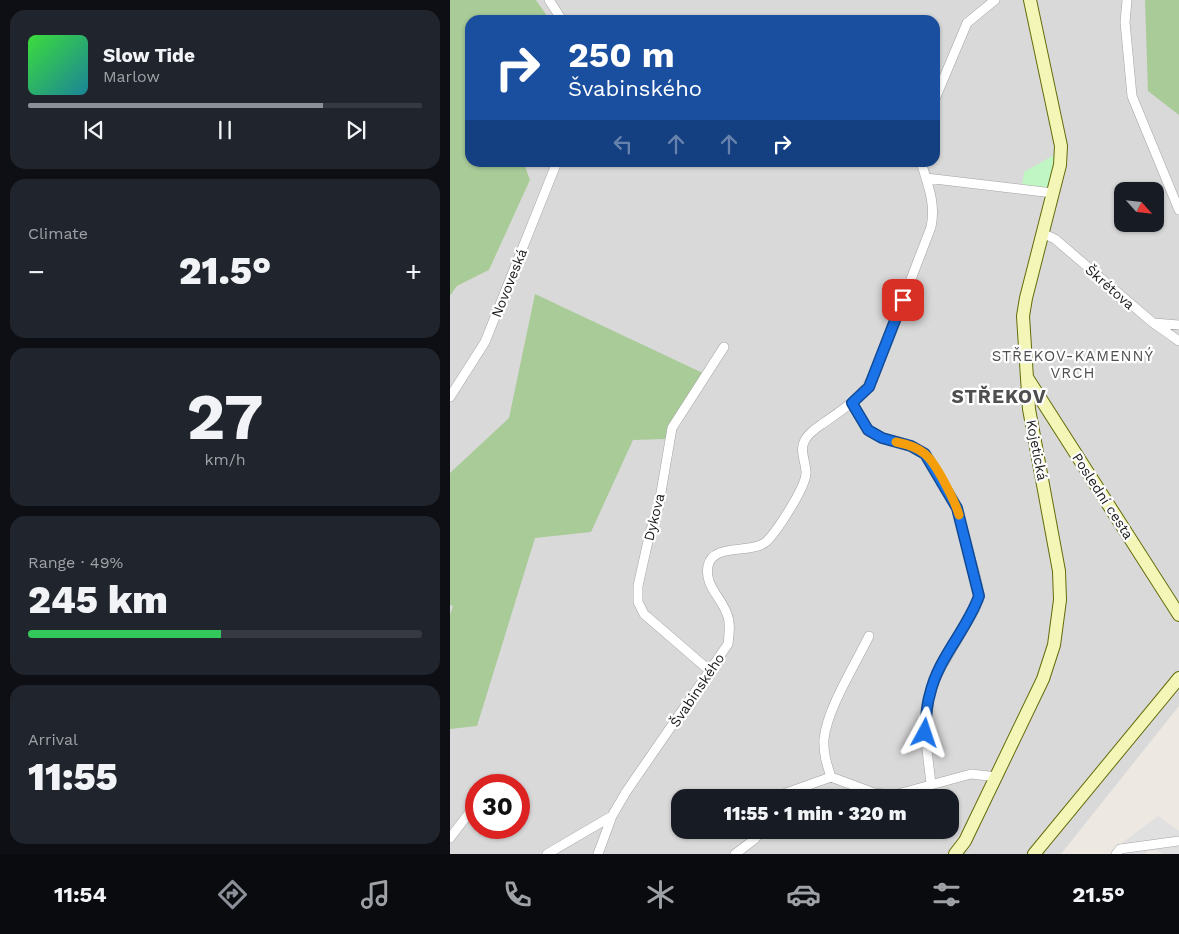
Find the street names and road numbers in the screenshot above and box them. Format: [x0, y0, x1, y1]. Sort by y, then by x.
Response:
street label: Novoveská [488, 246, 530, 320]
street label: Škrétova [1082, 261, 1138, 313]
street label: Kojetická [1023, 418, 1051, 482]
street label: Poslední cesta [1069, 450, 1137, 542]
street label: Dykova [640, 492, 668, 542]
street label: Švabinského [667, 650, 727, 730]

